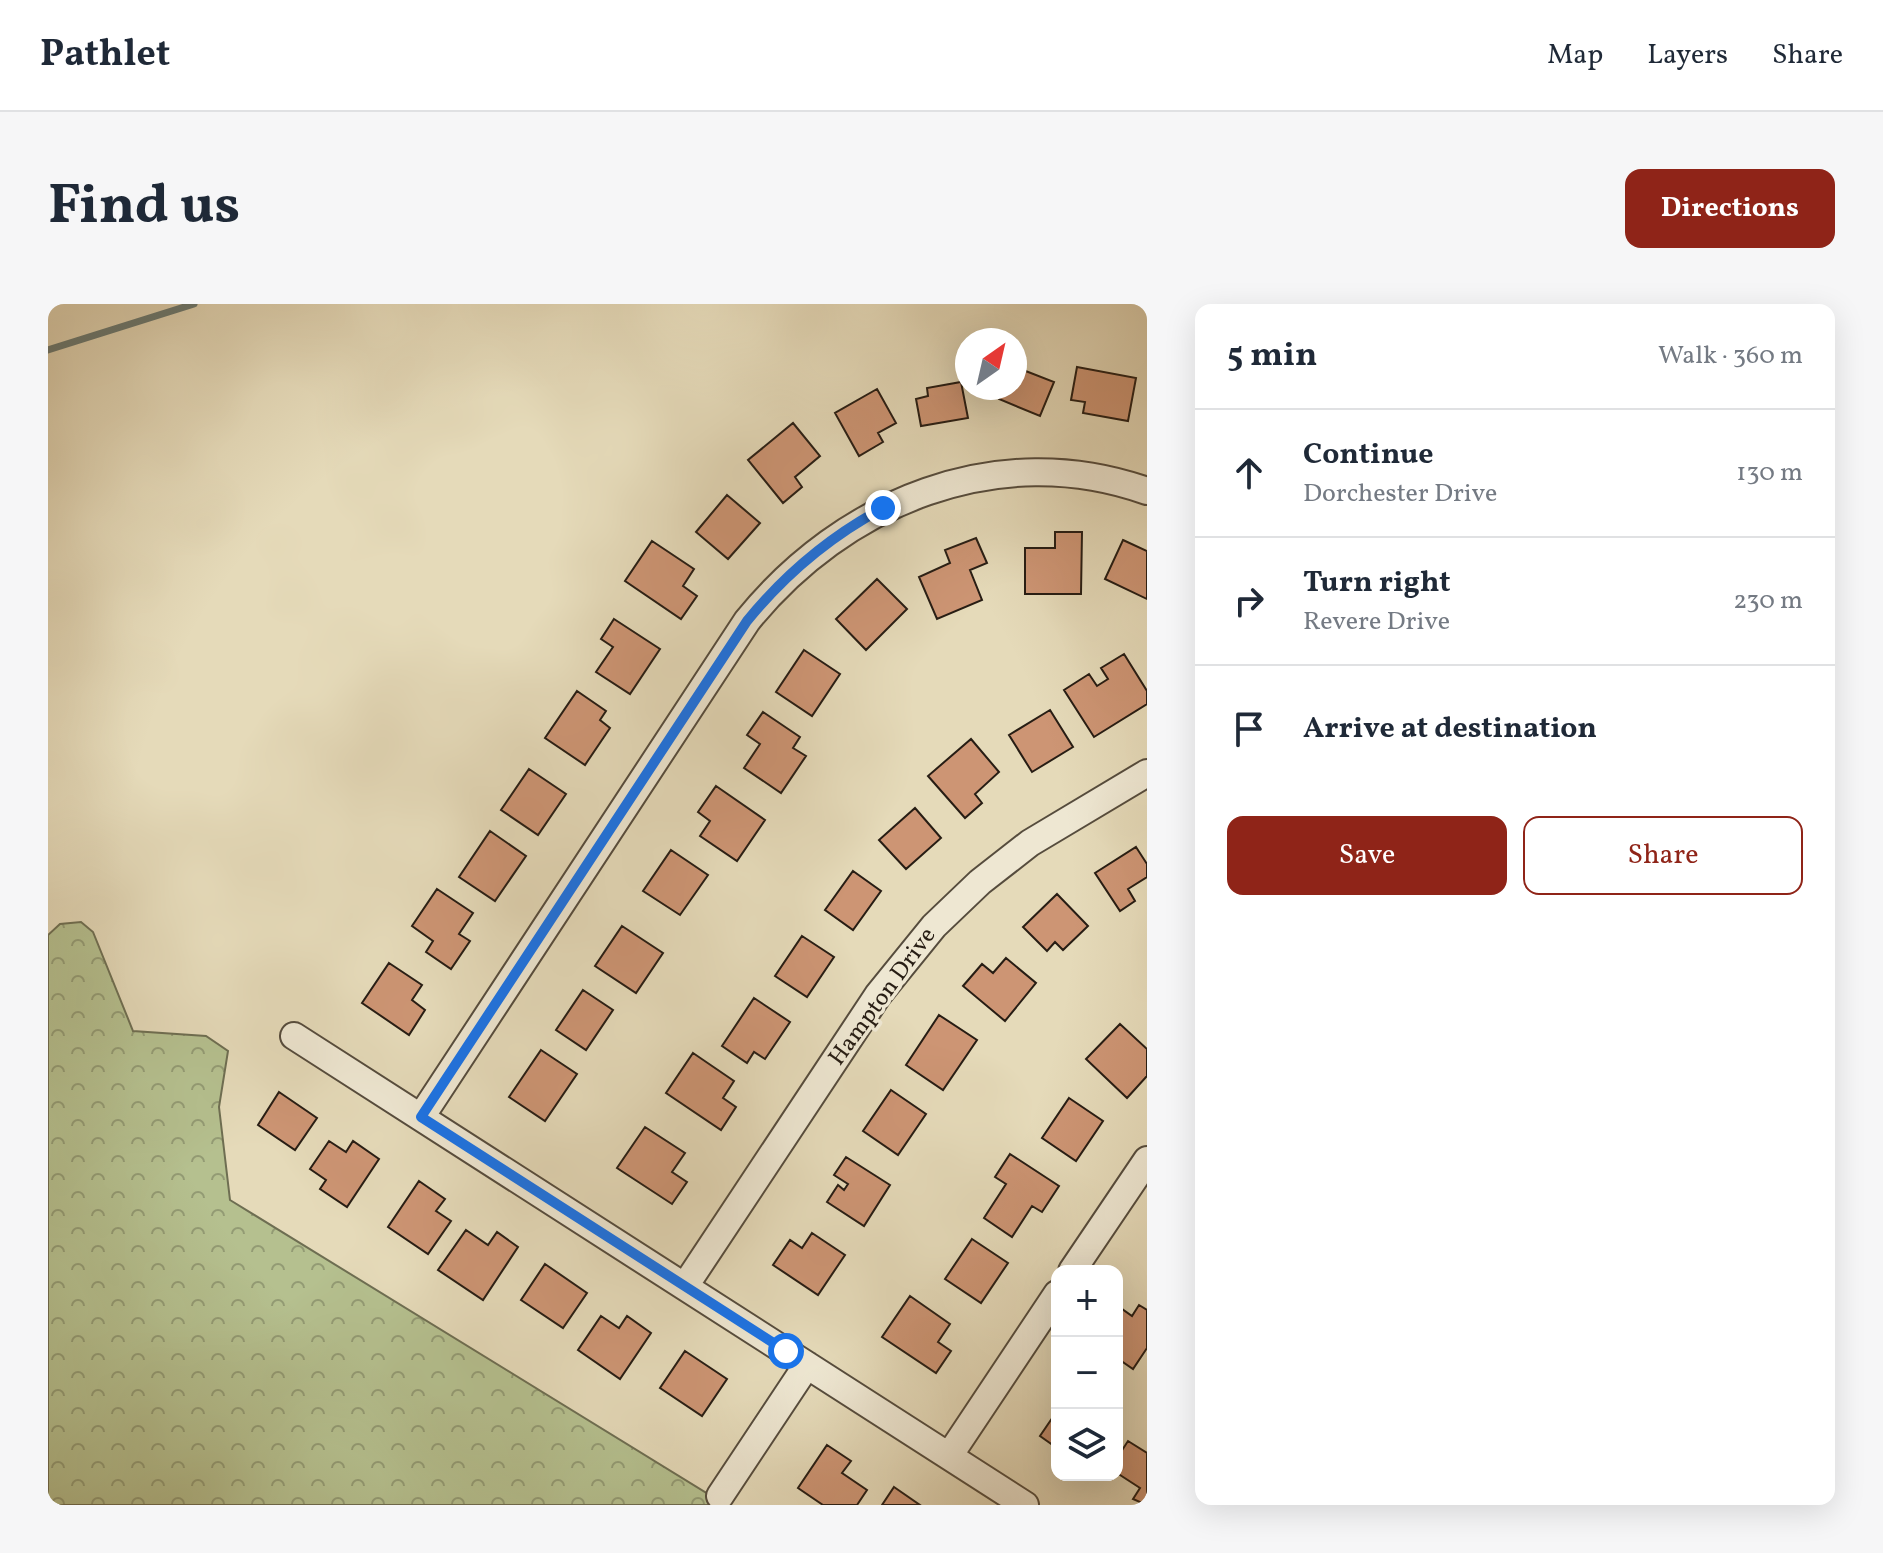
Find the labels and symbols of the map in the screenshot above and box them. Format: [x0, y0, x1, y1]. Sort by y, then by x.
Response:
north arrow [955, 328, 1027, 400]
route end [865, 490, 901, 526]
street label: Hampton Drive [821, 921, 945, 1073]
route start [768, 1333, 804, 1369]

